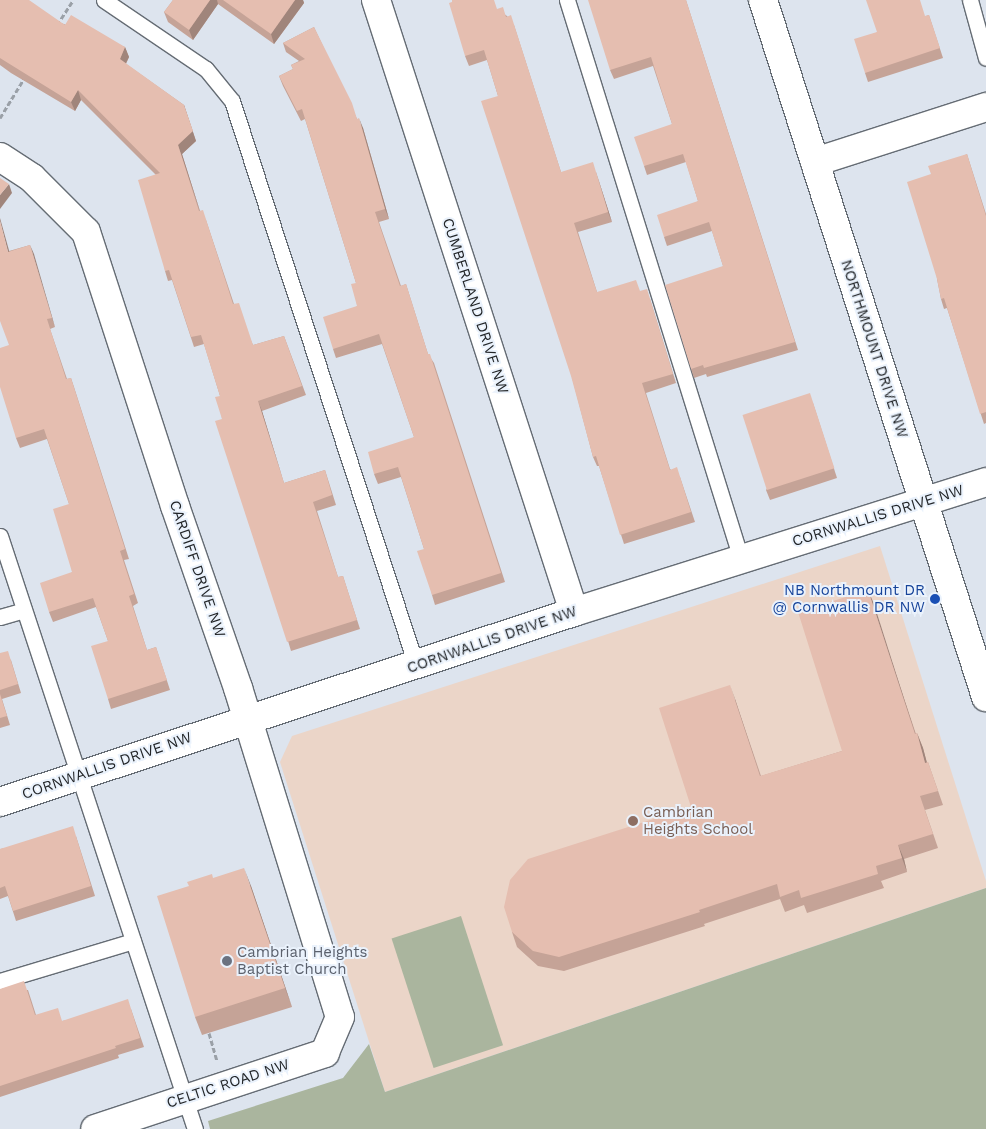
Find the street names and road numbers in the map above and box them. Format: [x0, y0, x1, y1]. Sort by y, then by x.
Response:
street label: CUMBERLAND DRIVE NW [438, 216, 512, 396]
street label: NORTHMOUNT DRIVE NW [837, 257, 911, 441]
street label: CORNWALLIS DRIVE NW [790, 481, 966, 551]
street label: CARDIFF DRIVE NW [165, 498, 229, 640]
street label: CORNWALLIS DRIVE NW [405, 602, 579, 678]
street label: CORNWALLIS DRIVE NW [20, 728, 194, 804]
street label: CELTIC ROAD NW [164, 1056, 292, 1112]

